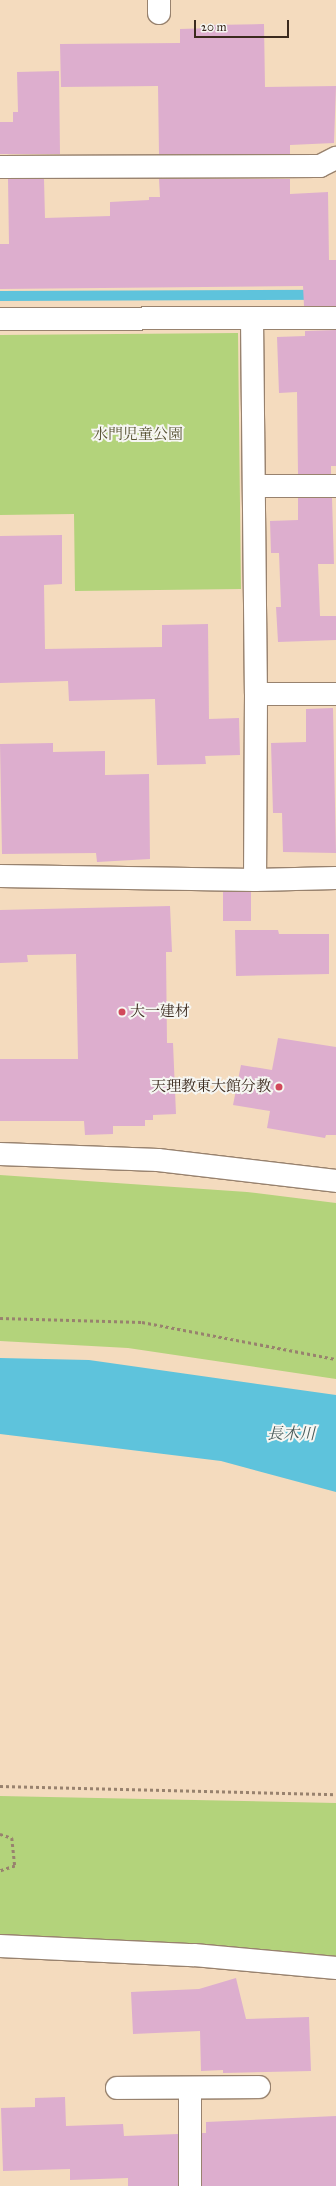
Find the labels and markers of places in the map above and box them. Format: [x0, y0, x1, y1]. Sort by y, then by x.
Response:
place label: 大一建材 [130, 1003, 190, 1021]
marker: 大一建材 [117, 1007, 127, 1017]
place label: 天理教東大館分教 [151, 1078, 271, 1096]
marker: 天理教東大館分教 [274, 1082, 284, 1092]

